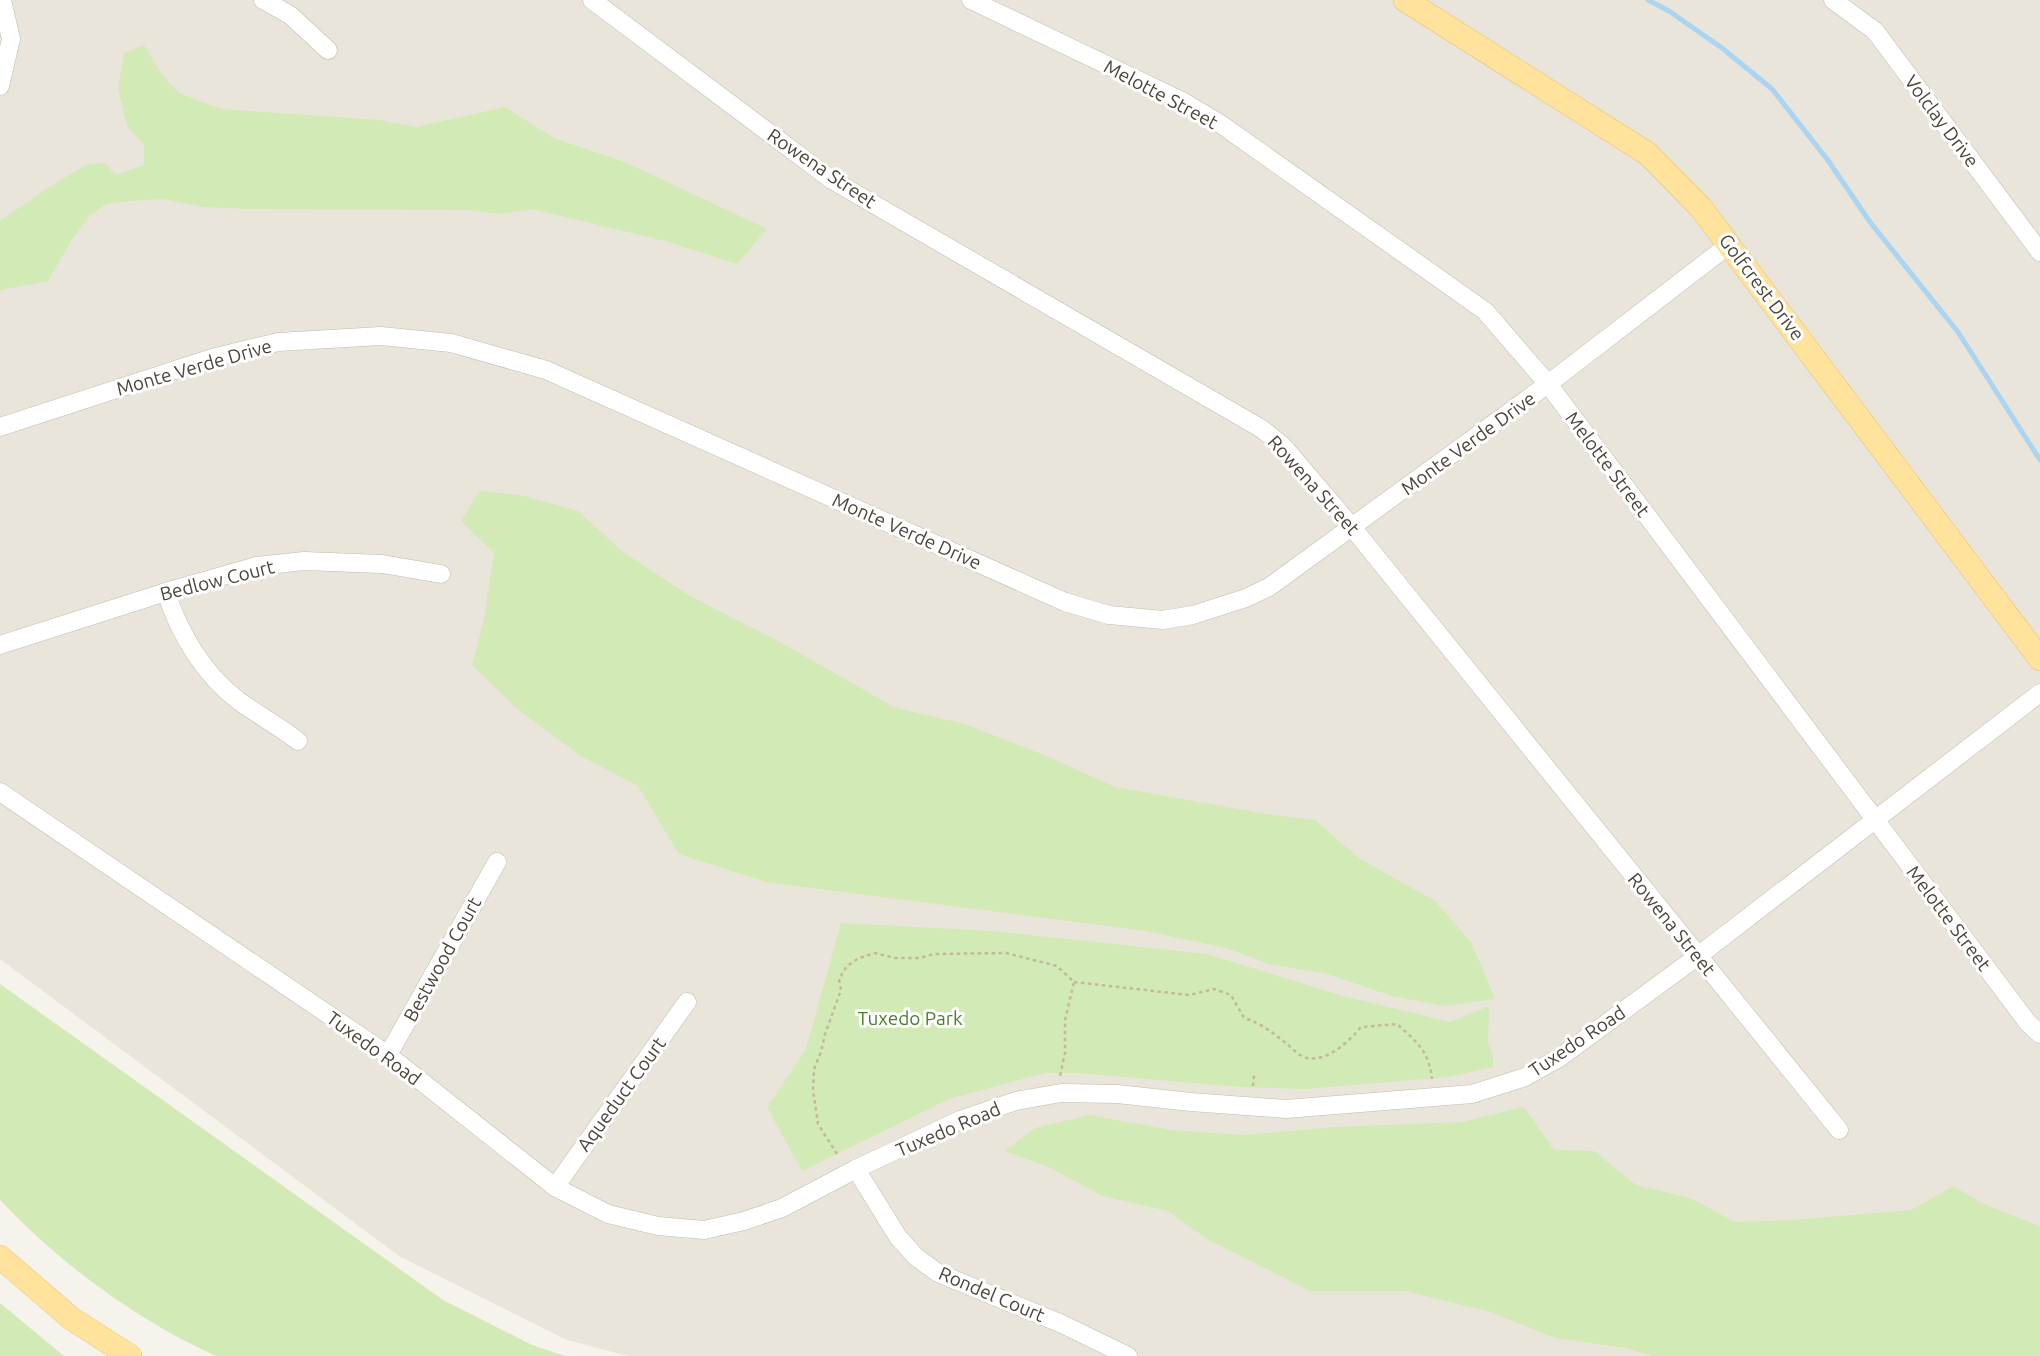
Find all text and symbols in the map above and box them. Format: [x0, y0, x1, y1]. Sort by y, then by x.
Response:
street label: Melotte Street [1100, 55, 1222, 134]
street label: Volclay Drive [1900, 71, 1984, 171]
street label: Rowena Street [764, 124, 881, 213]
street label: Golfcrest Drive [1715, 230, 1809, 344]
street label: Monte Verde Drive [114, 334, 274, 400]
street label: Monte Verde Drive [1397, 387, 1539, 499]
street label: Melotte Street [1561, 407, 1655, 521]
street label: Rowena Street [1264, 431, 1365, 540]
street label: Monte Verde Drive [829, 488, 985, 574]
street label: Bedlow Court [158, 555, 277, 605]
street label: Melotte Street [1902, 861, 1996, 975]
street label: Rowena Street [1624, 868, 1721, 980]
street label: Bestwood Court [399, 892, 486, 1025]
street label: Tuxedo Road [1525, 1001, 1629, 1081]
street label: Tuxedo Road [323, 1006, 425, 1090]
park label: Tuxedo Park [857, 1007, 963, 1029]
street label: Aqueduct Court [572, 1032, 670, 1155]
street label: Tuxedo Road [893, 1097, 1003, 1161]
street label: Rondel Court [936, 1262, 1049, 1326]

